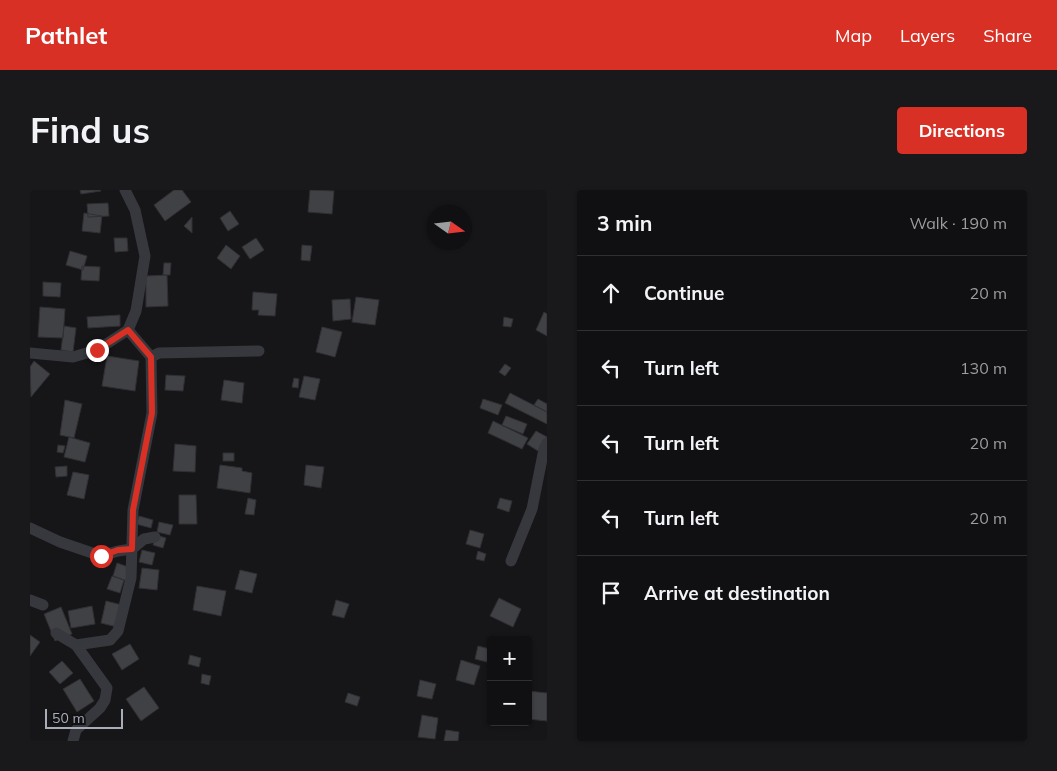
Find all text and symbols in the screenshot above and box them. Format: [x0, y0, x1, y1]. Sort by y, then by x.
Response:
text: Pathlet [25, 20, 107, 50]
text: Map [835, 24, 872, 47]
text: Layers [900, 24, 955, 47]
text: Share [983, 24, 1032, 47]
button: Directions [897, 107, 1027, 154]
text: Find us [30, 108, 150, 152]
north arrow [427, 205, 472, 250]
text: 3 min [597, 210, 652, 236]
text: Walk · 190 m [909, 213, 1007, 233]
icon: ahead [597, 279, 625, 307]
text: Continue [644, 281, 724, 305]
text: 20 m [970, 283, 1007, 303]
route end [86, 339, 109, 362]
icon: left [597, 354, 625, 382]
text: Turn left [644, 356, 719, 380]
text: 130 m [960, 358, 1007, 378]
icon: left [597, 429, 625, 457]
text: Turn left [644, 431, 719, 455]
text: 20 m [970, 433, 1007, 453]
icon: left [597, 504, 625, 532]
text: Turn left [644, 506, 719, 530]
text: 20 m [970, 508, 1007, 528]
route start [90, 545, 113, 568]
icon: arrive [597, 579, 625, 607]
text: Arrive at destination [644, 581, 830, 605]
map controls [487, 636, 532, 726]
button: + [487, 636, 532, 681]
button: − [487, 681, 532, 726]
scale bar [45, 706, 122, 729]
text: 50 m [52, 709, 85, 727]

